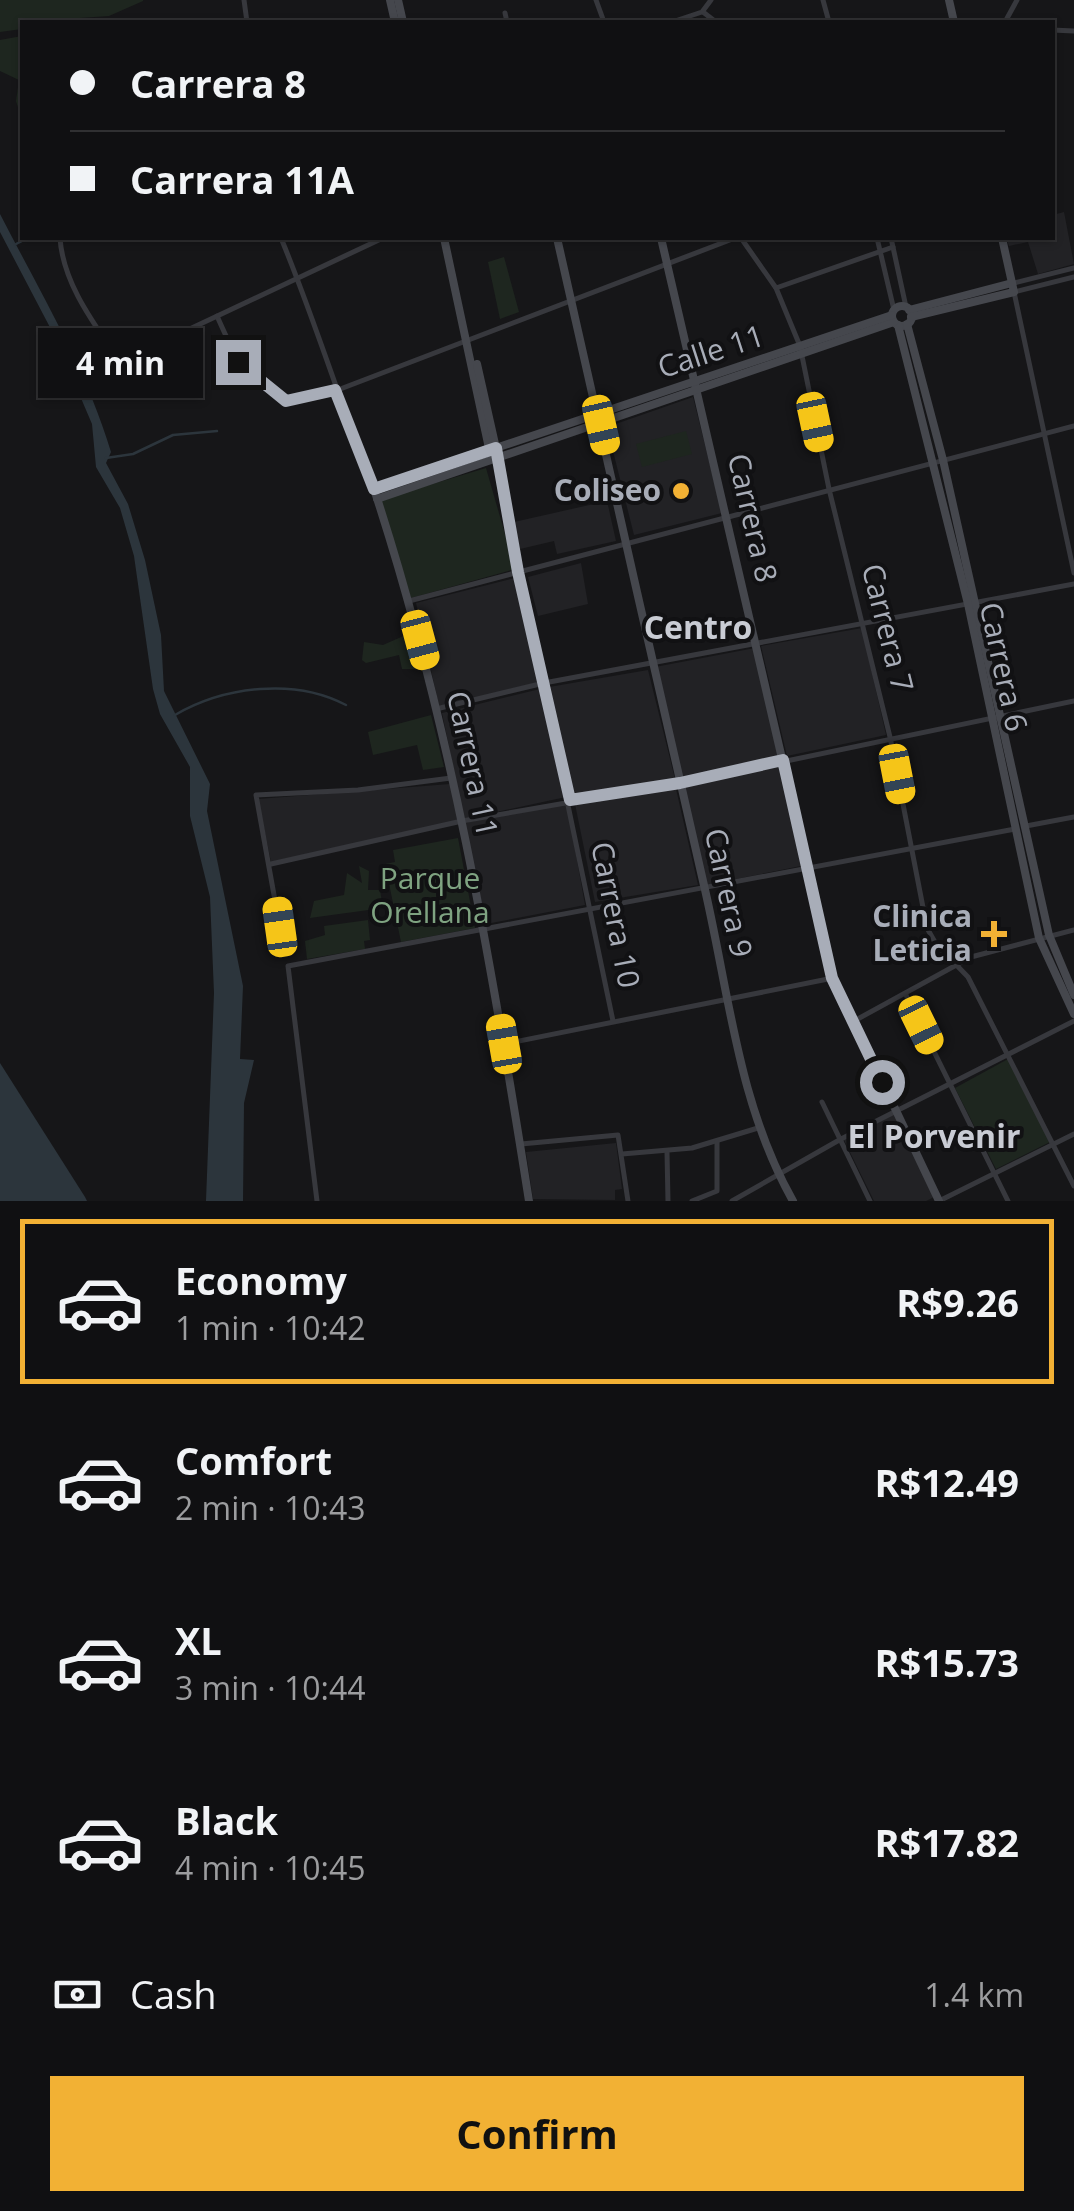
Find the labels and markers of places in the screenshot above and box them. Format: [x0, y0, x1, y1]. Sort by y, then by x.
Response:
place label: Coliseo [554, 469, 661, 510]
marker: Coliseo [670, 480, 692, 502]
place label: Clinica Leticia [872, 895, 972, 970]
marker: Clinica Leticia [981, 921, 1007, 947]

